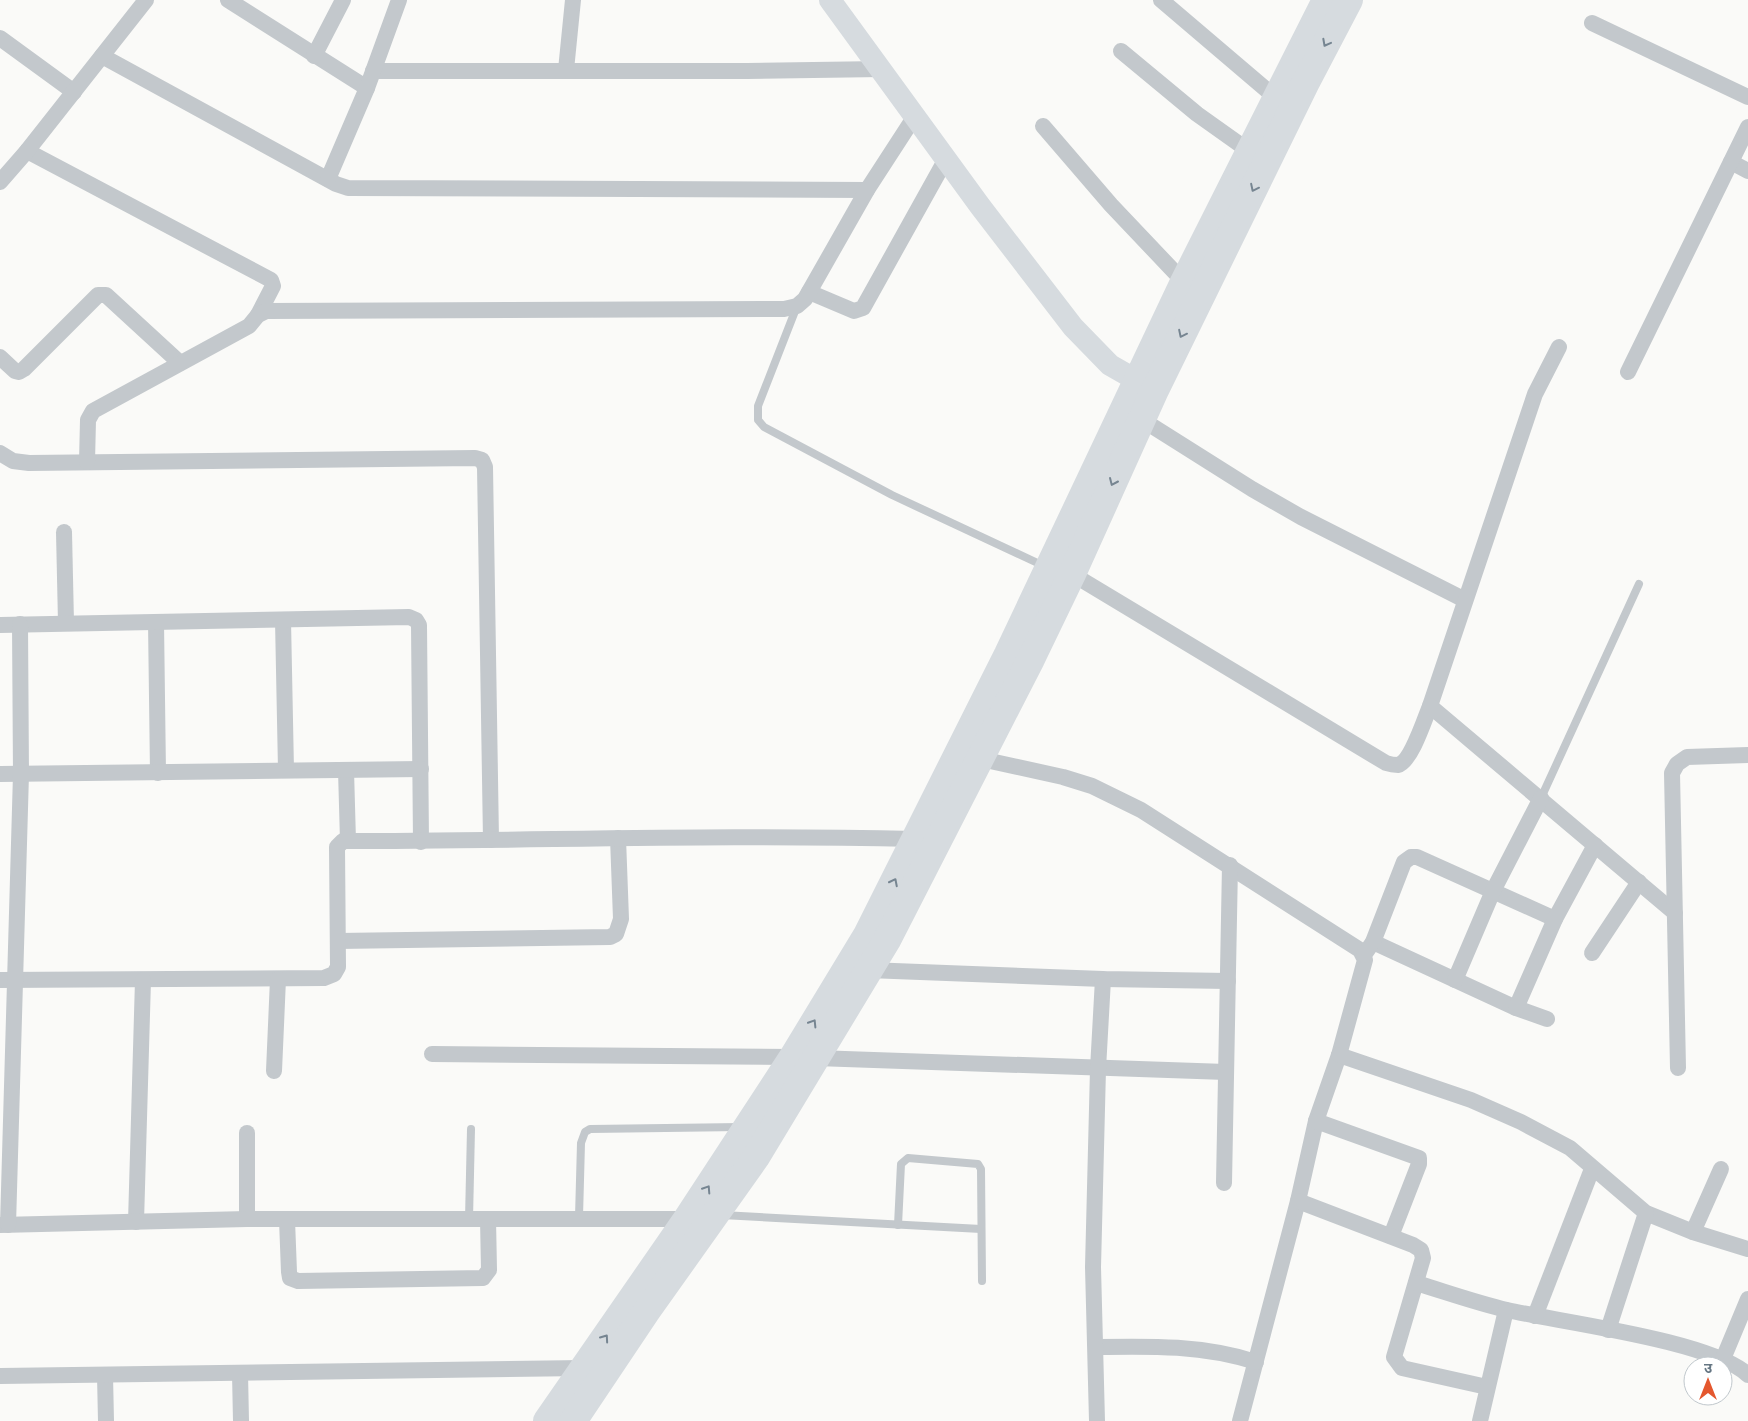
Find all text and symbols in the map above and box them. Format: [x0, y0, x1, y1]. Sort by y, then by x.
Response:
one-way arrow [1322, 38, 1332, 47]
one-way arrow [1250, 183, 1260, 192]
one-way arrow [1178, 329, 1188, 338]
one-way arrow [1109, 477, 1120, 486]
one-way arrow [888, 878, 898, 887]
one-way arrow [807, 1019, 817, 1028]
one-way arrow [700, 1185, 710, 1194]
one-way arrow [599, 1334, 608, 1344]
north arrow [1683, 1356, 1733, 1406]
text: उ [1704, 1359, 1713, 1377]

